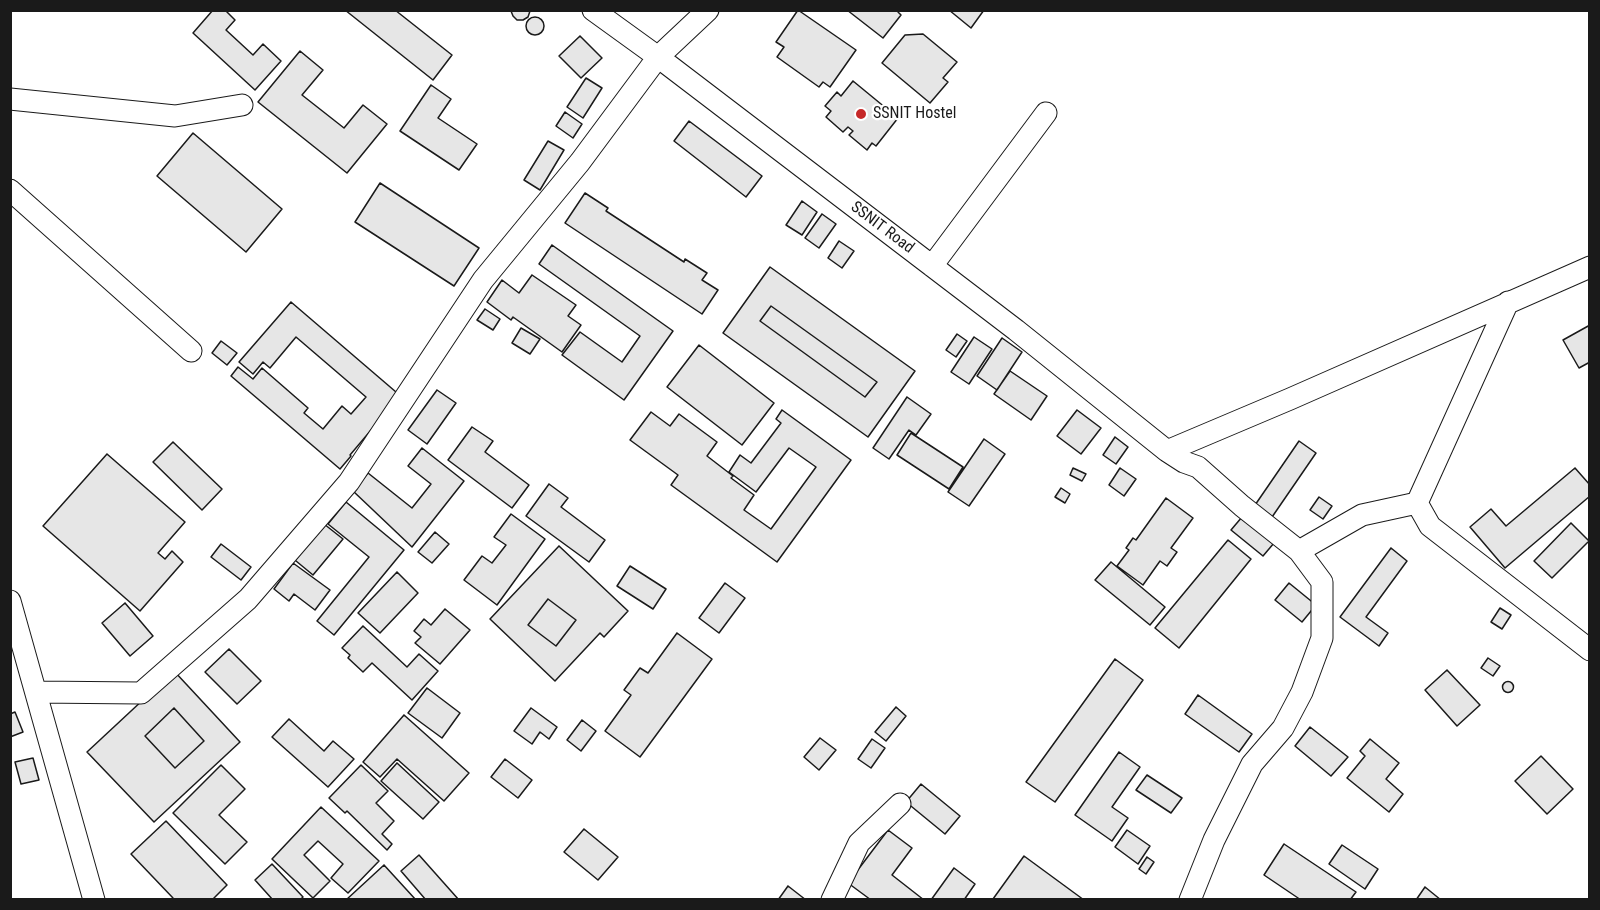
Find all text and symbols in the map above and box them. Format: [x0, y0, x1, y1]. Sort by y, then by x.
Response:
place label: SSNIT Hostel [873, 104, 956, 124]
marker: SSNIT Hostel [854, 107, 868, 121]
street label: SSNIT Road [847, 198, 917, 258]

